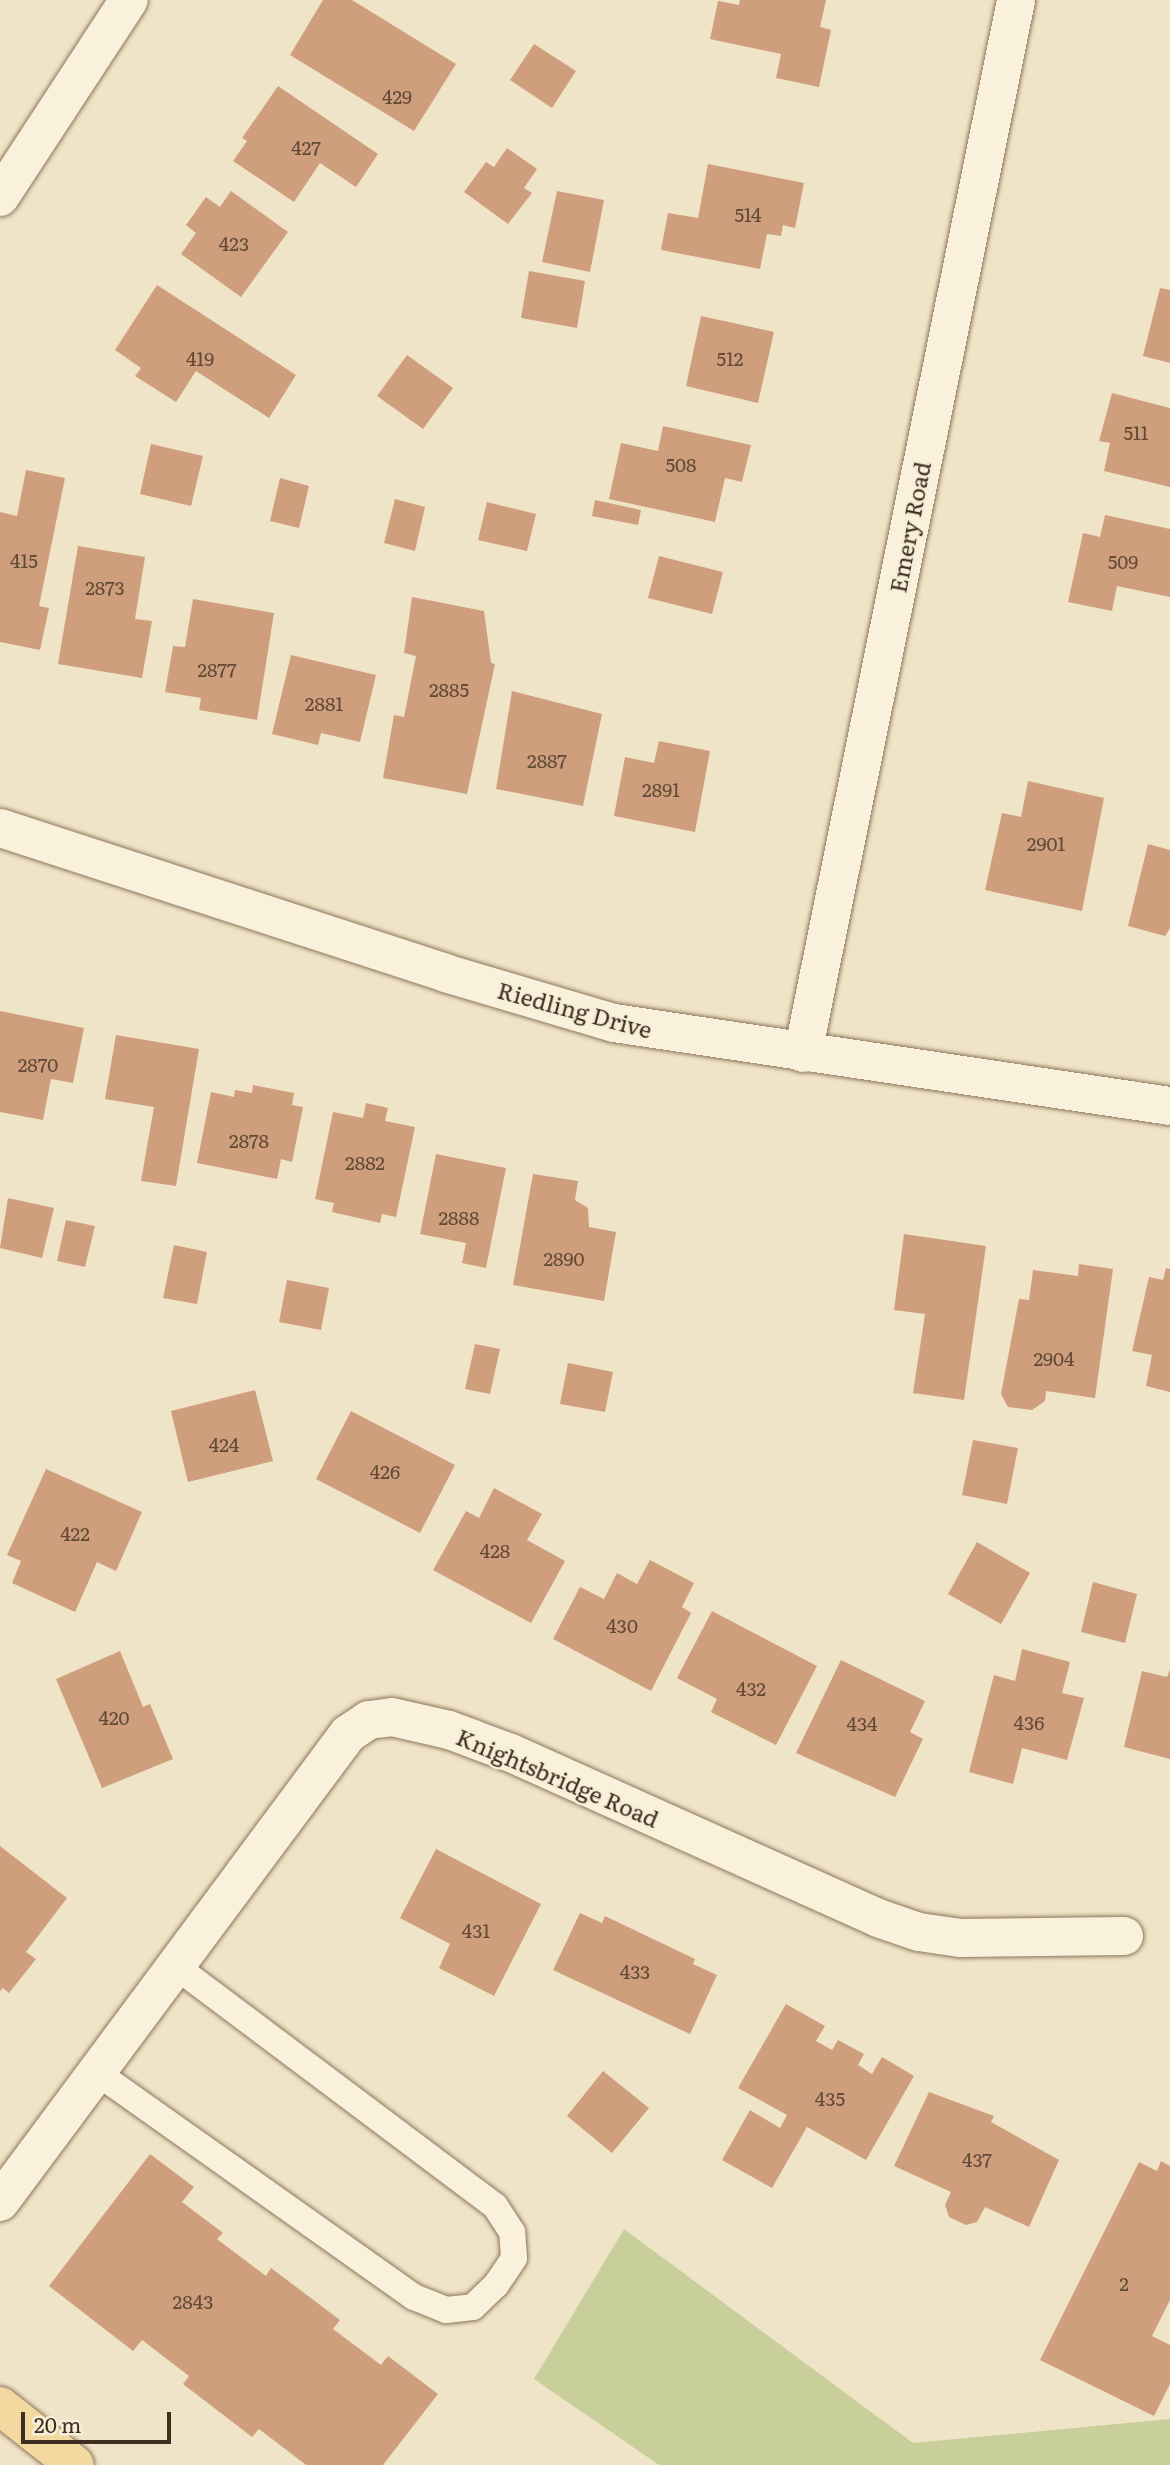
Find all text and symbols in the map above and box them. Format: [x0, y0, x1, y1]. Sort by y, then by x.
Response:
house number: 429 [382, 86, 412, 108]
house number: 427 [291, 137, 321, 159]
house number: 514 [734, 204, 762, 226]
house number: 423 [219, 233, 249, 255]
house number: 419 [186, 348, 214, 370]
house number: 512 [716, 348, 744, 370]
house number: 511 [1123, 422, 1149, 444]
house number: 508 [665, 454, 697, 476]
street label: Emery Road [883, 459, 935, 595]
house number: 415 [10, 550, 38, 572]
house number: 509 [1108, 551, 1138, 573]
house number: 2873 [85, 577, 125, 599]
house number: 2877 [197, 659, 237, 681]
house number: 2885 [429, 679, 469, 701]
house number: 2881 [305, 693, 343, 715]
house number: 2887 [527, 750, 567, 772]
house number: 2891 [642, 779, 680, 801]
house number: 2901 [1027, 833, 1065, 855]
street label: Riedling Drive [495, 975, 655, 1043]
house number: 2870 [18, 1054, 58, 1076]
house number: 2878 [229, 1130, 269, 1152]
house number: 2882 [345, 1152, 385, 1174]
house number: 2888 [438, 1207, 480, 1229]
house number: 2890 [543, 1248, 585, 1270]
house number: 2904 [1033, 1348, 1075, 1370]
house number: 424 [209, 1434, 239, 1456]
house number: 426 [370, 1461, 400, 1483]
house number: 422 [60, 1523, 90, 1545]
house number: 428 [480, 1540, 510, 1562]
house number: 430 [606, 1615, 638, 1637]
house number: 432 [736, 1678, 766, 1700]
house number: 420 [98, 1707, 130, 1729]
house number: 436 [1014, 1712, 1044, 1734]
house number: 434 [846, 1713, 878, 1735]
street label: Knightsbridge Road [453, 1722, 663, 1832]
house number: 431 [462, 1920, 490, 1942]
house number: 433 [620, 1961, 650, 1983]
house number: 435 [815, 2088, 845, 2110]
house number: 437 [962, 2149, 992, 2171]
house number: 2 [1119, 2273, 1129, 2295]
house number: 2843 [173, 2291, 213, 2313]
scale bar [24, 2398, 175, 2442]
text: 20 m [34, 2408, 81, 2439]

